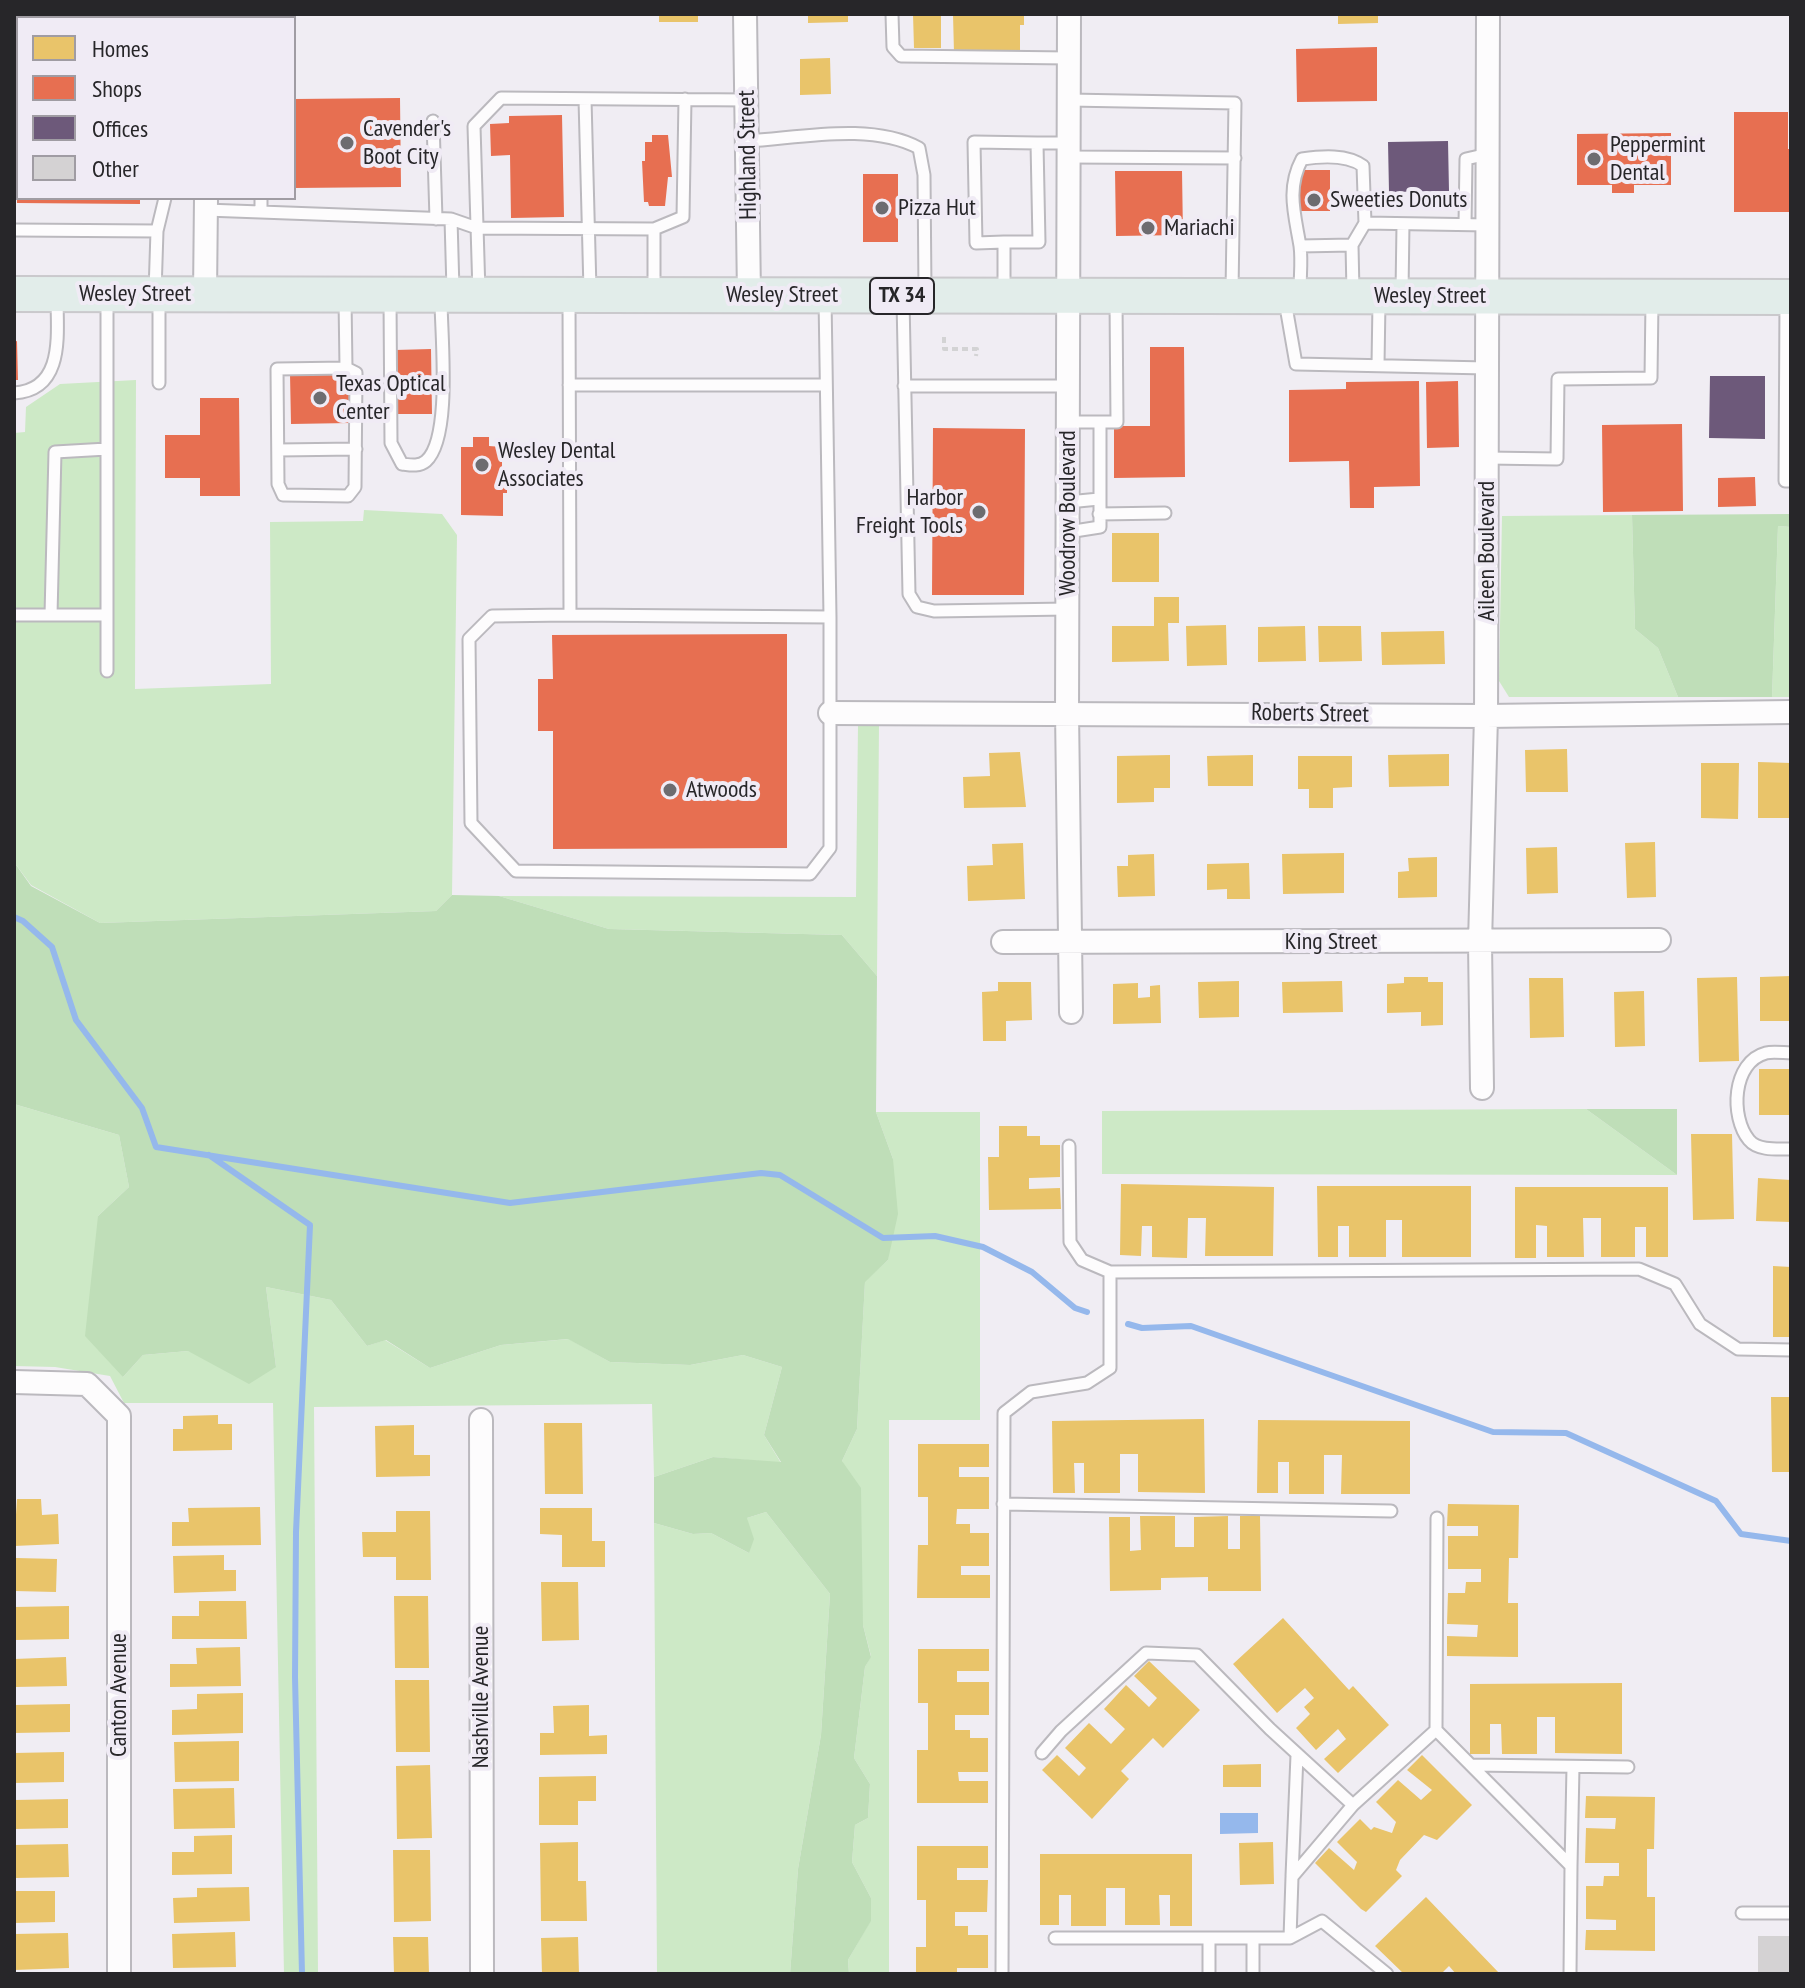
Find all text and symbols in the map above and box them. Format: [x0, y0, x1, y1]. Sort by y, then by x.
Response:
legend [16, 16, 296, 200]
text: Homes [92, 33, 149, 64]
text: Shops [92, 73, 142, 104]
street label: Highland Street [732, 90, 764, 220]
text: Offices [92, 113, 148, 144]
place label: Cavender's Boot City [363, 115, 451, 171]
place label: Peppermint Dental [1610, 131, 1705, 187]
marker: Cavender's Boot City [338, 134, 356, 152]
marker: Peppermint Dental [1585, 150, 1603, 168]
text: Other [92, 153, 139, 184]
place label: Sweeties Donuts [1330, 186, 1467, 214]
marker: Sweeties Donuts [1305, 191, 1323, 209]
place label: Pizza Hut [898, 194, 976, 222]
marker: Pizza Hut [873, 199, 891, 217]
place label: Mariachi [1164, 214, 1235, 242]
marker: Mariachi [1139, 219, 1157, 237]
road number: TX 34 [870, 278, 934, 314]
street label: Wesley Street [79, 280, 191, 308]
street label: Wesley Street [726, 281, 838, 309]
street label: Wesley Street [1374, 282, 1486, 310]
place label: Texas Optical Center [336, 370, 446, 426]
marker: Texas Optical Center [311, 389, 329, 407]
street label: Woodrow Boulevard [1054, 430, 1082, 596]
place label: Wesley Dental Associates [498, 437, 615, 493]
marker: Wesley Dental Associates [473, 456, 491, 474]
street label: Aileen Boulevard [1473, 481, 1501, 621]
place label: Harbor Freight Tools [856, 484, 963, 540]
marker: Harbor Freight Tools [970, 503, 988, 521]
street label: Roberts Street [1251, 699, 1369, 729]
place label: Atwoods [686, 776, 757, 804]
marker: Atwoods [661, 781, 679, 799]
street label: King Street [1285, 928, 1377, 956]
street label: Nashville Avenue [467, 1626, 495, 1768]
street label: Canton Avenue [105, 1633, 133, 1757]

